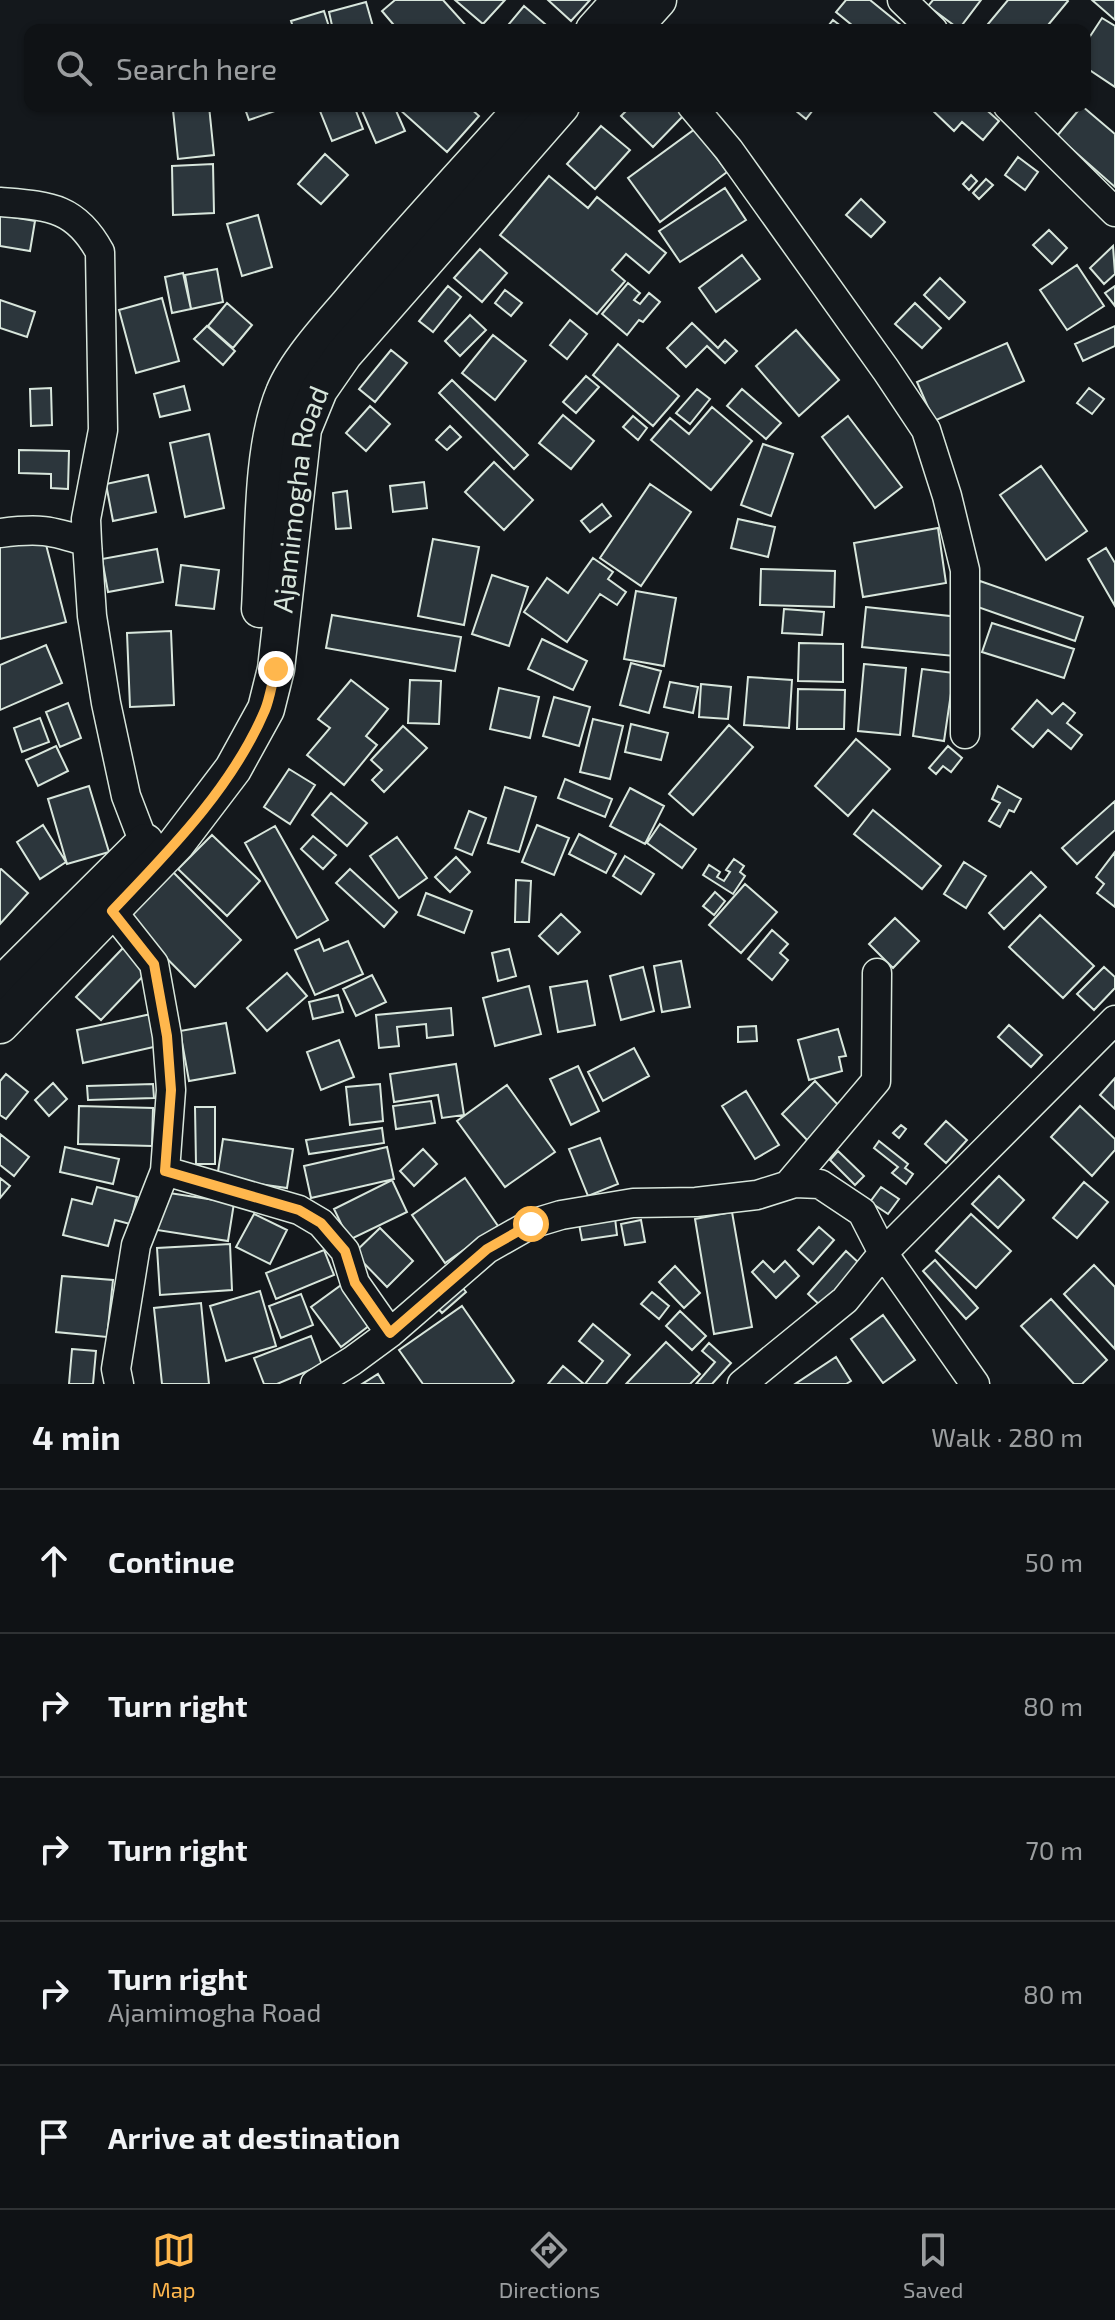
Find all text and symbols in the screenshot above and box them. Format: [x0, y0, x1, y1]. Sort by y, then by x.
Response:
search box [24, 24, 1091, 112]
icon: search [52, 46, 96, 90]
text: Search here [116, 50, 277, 86]
street label: Ajamimogha Road [264, 381, 335, 614]
route end [258, 651, 294, 687]
route start [513, 1206, 549, 1242]
text: 4 min [32, 1416, 121, 1457]
text: Walk · 280 m [931, 1421, 1083, 1452]
icon: ahead [32, 1539, 76, 1583]
text: Continue [108, 1543, 235, 1579]
text: 50 m [1025, 1546, 1083, 1577]
icon: right [32, 1683, 76, 1727]
text: Turn right [108, 1687, 248, 1723]
text: 80 m [1023, 1690, 1083, 1721]
icon: right [32, 1827, 76, 1871]
text: Turn right [108, 1831, 248, 1867]
text: 70 m [1025, 1834, 1083, 1865]
text: Turn right [108, 1960, 248, 1996]
icon: right [32, 1971, 76, 2015]
text: 80 m [1023, 1978, 1083, 2009]
text: Ajamimogha Road [108, 1996, 321, 2027]
icon: arrive [32, 2115, 76, 2159]
text: Arrive at destination [108, 2119, 400, 2155]
tab: Map [152, 2228, 196, 2302]
tab: Directions [499, 2228, 600, 2302]
tab: Saved [903, 2228, 963, 2302]

